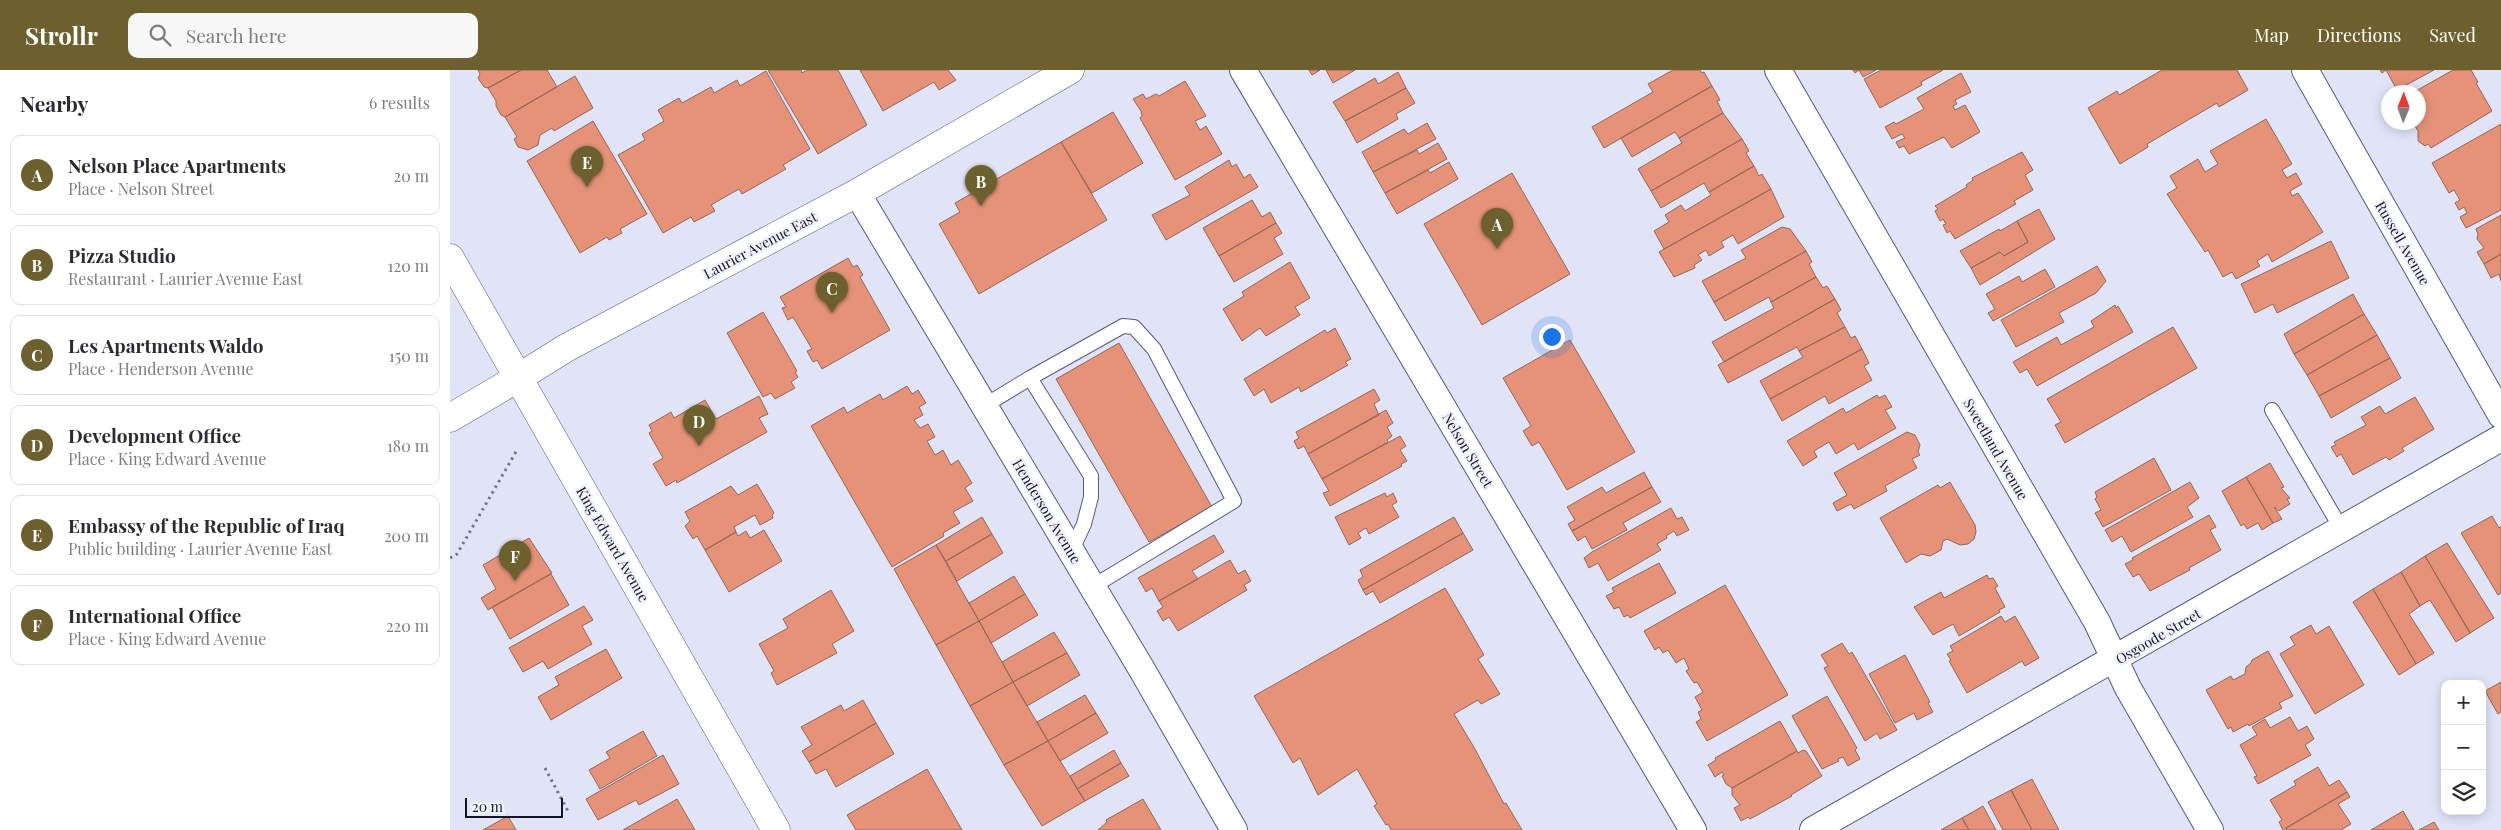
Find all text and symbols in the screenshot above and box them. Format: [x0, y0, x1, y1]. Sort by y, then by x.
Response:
search box [128, 13, 478, 58]
text: Strollr [25, 19, 98, 51]
icon: search [146, 21, 174, 49]
text: Search here [186, 22, 286, 48]
text: Map [2254, 23, 2289, 47]
text: Directions [2317, 23, 2401, 47]
text: Saved [2429, 23, 2476, 47]
north arrow [2381, 85, 2426, 130]
text: Nearby [20, 89, 89, 117]
text: 6 results [369, 92, 430, 113]
pin: E [571, 146, 603, 187]
text: Nelson Place Apartments [68, 152, 286, 178]
text: A [32, 165, 42, 186]
text: 20 m [394, 165, 429, 186]
pin: B [965, 165, 997, 206]
text: Place · Nelson Street [68, 178, 214, 199]
street label: Russell Avenue [2371, 198, 2435, 288]
street label: Laurier Avenue East [700, 207, 821, 283]
pin: A [1481, 208, 1513, 249]
text: Pizza Studio [68, 242, 176, 268]
text: B [32, 255, 42, 276]
text: 120 m [388, 255, 429, 276]
text: Restaurant · Laurier Avenue East [68, 268, 303, 289]
pin: C [816, 272, 848, 313]
your location [1539, 324, 1565, 350]
text: Les Apartments Waldo [68, 332, 263, 358]
text: C [31, 345, 43, 366]
text: 150 m [389, 345, 429, 366]
text: Place · Henderson Avenue [68, 358, 254, 379]
street label: Sweetland Avenue [1959, 395, 2033, 503]
pin: D [683, 405, 715, 446]
street label: Nelson Street [1438, 409, 1498, 492]
text: Development Office [68, 422, 241, 448]
text: D [31, 435, 43, 456]
text: 180 m [387, 435, 429, 456]
text: Place · King Edward Avenue [68, 448, 266, 469]
street label: Henderson Avenue [1008, 455, 1086, 567]
street label: King Edward Avenue [572, 483, 654, 605]
text: Embassy of the Republic of Iraq [68, 512, 345, 538]
text: E [32, 525, 42, 546]
text: 200 m [384, 525, 429, 546]
text: Public building · Laurier Avenue East [68, 538, 332, 559]
pin: F [499, 540, 531, 581]
text: International Office [68, 602, 241, 628]
street label: Osgoode Street [2112, 603, 2205, 668]
text: F [32, 615, 42, 636]
text: 220 m [386, 615, 429, 636]
text: Place · King Edward Avenue [68, 628, 266, 649]
map controls [2441, 680, 2486, 815]
button: + [2441, 680, 2486, 725]
button: − [2441, 725, 2486, 770]
button: layers [2441, 770, 2486, 815]
scale bar [465, 795, 562, 818]
text: 20 m [472, 797, 503, 816]

